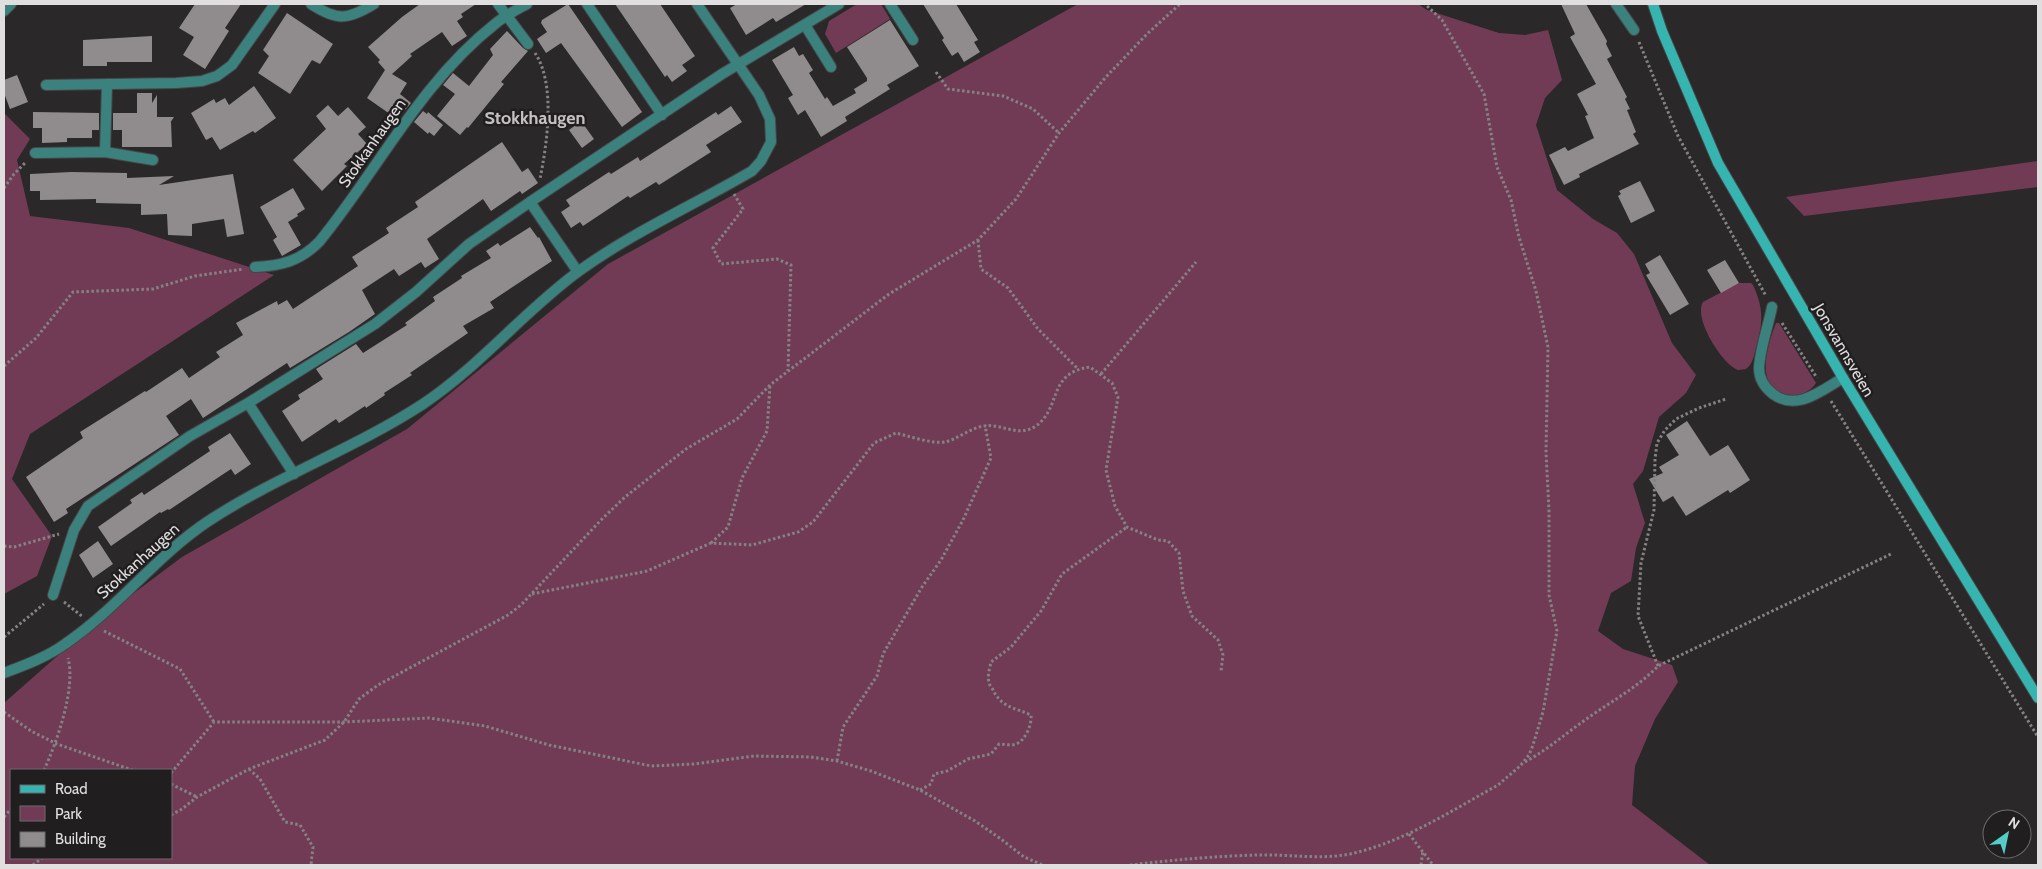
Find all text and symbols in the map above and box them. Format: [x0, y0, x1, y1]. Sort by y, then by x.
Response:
street label: Stokkanhaugen [334, 95, 410, 191]
district label: Stokkhaugen [484, 107, 586, 129]
street label: Jonsvannsveien [1809, 299, 1878, 400]
street label: Stokkanhaugen [93, 519, 183, 603]
legend [10, 769, 172, 859]
text: Road [55, 780, 88, 798]
text: Park [55, 805, 82, 823]
north arrow [1982, 809, 2032, 859]
text: N [2005, 813, 2023, 833]
text: Building [55, 830, 106, 848]

